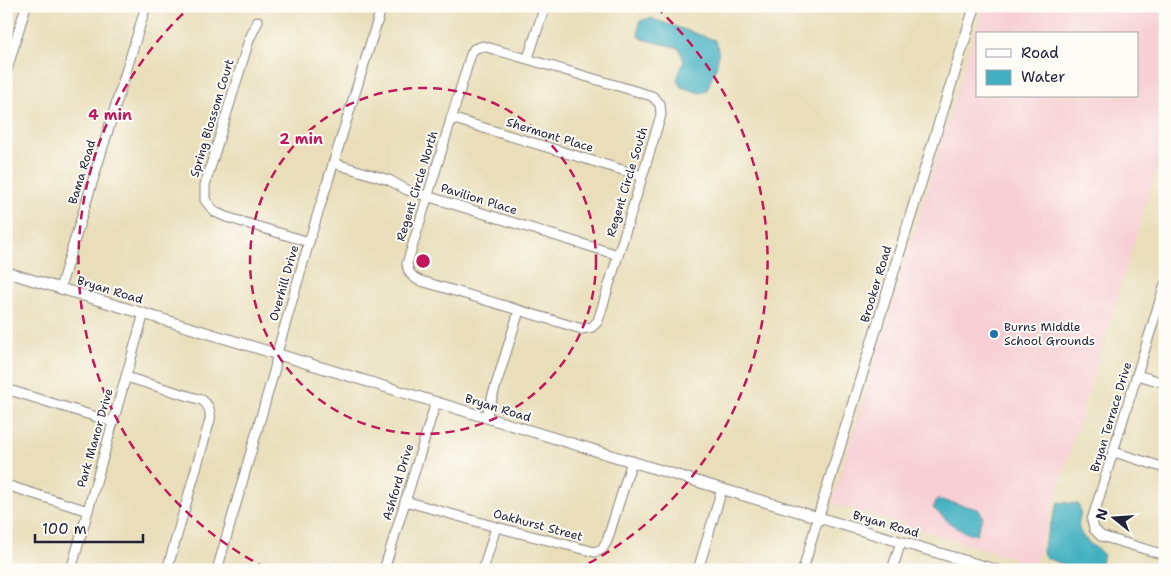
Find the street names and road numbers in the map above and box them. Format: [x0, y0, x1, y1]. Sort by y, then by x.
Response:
street label: Spring Blossom Court [186, 57, 238, 179]
street label: Shermont Place [504, 114, 596, 156]
street label: Regent Circle South [603, 125, 651, 239]
street label: Regent Circle North [393, 129, 441, 243]
street label: Bama Road [65, 138, 99, 206]
street label: Pavilion Place [439, 180, 519, 218]
street label: Overhill Drive [266, 243, 303, 323]
street label: Brooker Road [857, 243, 895, 324]
street label: Bryan Road [75, 272, 145, 308]
street label: Bryan Terrace Drive [1087, 360, 1135, 474]
street label: Park Manor Drive [73, 386, 117, 489]
street label: Bryan Road [463, 390, 533, 426]
street label: Ashford Drive [379, 442, 417, 522]
street label: Oakhurst Street [491, 505, 585, 545]
street label: Bryan Road [851, 507, 921, 541]

